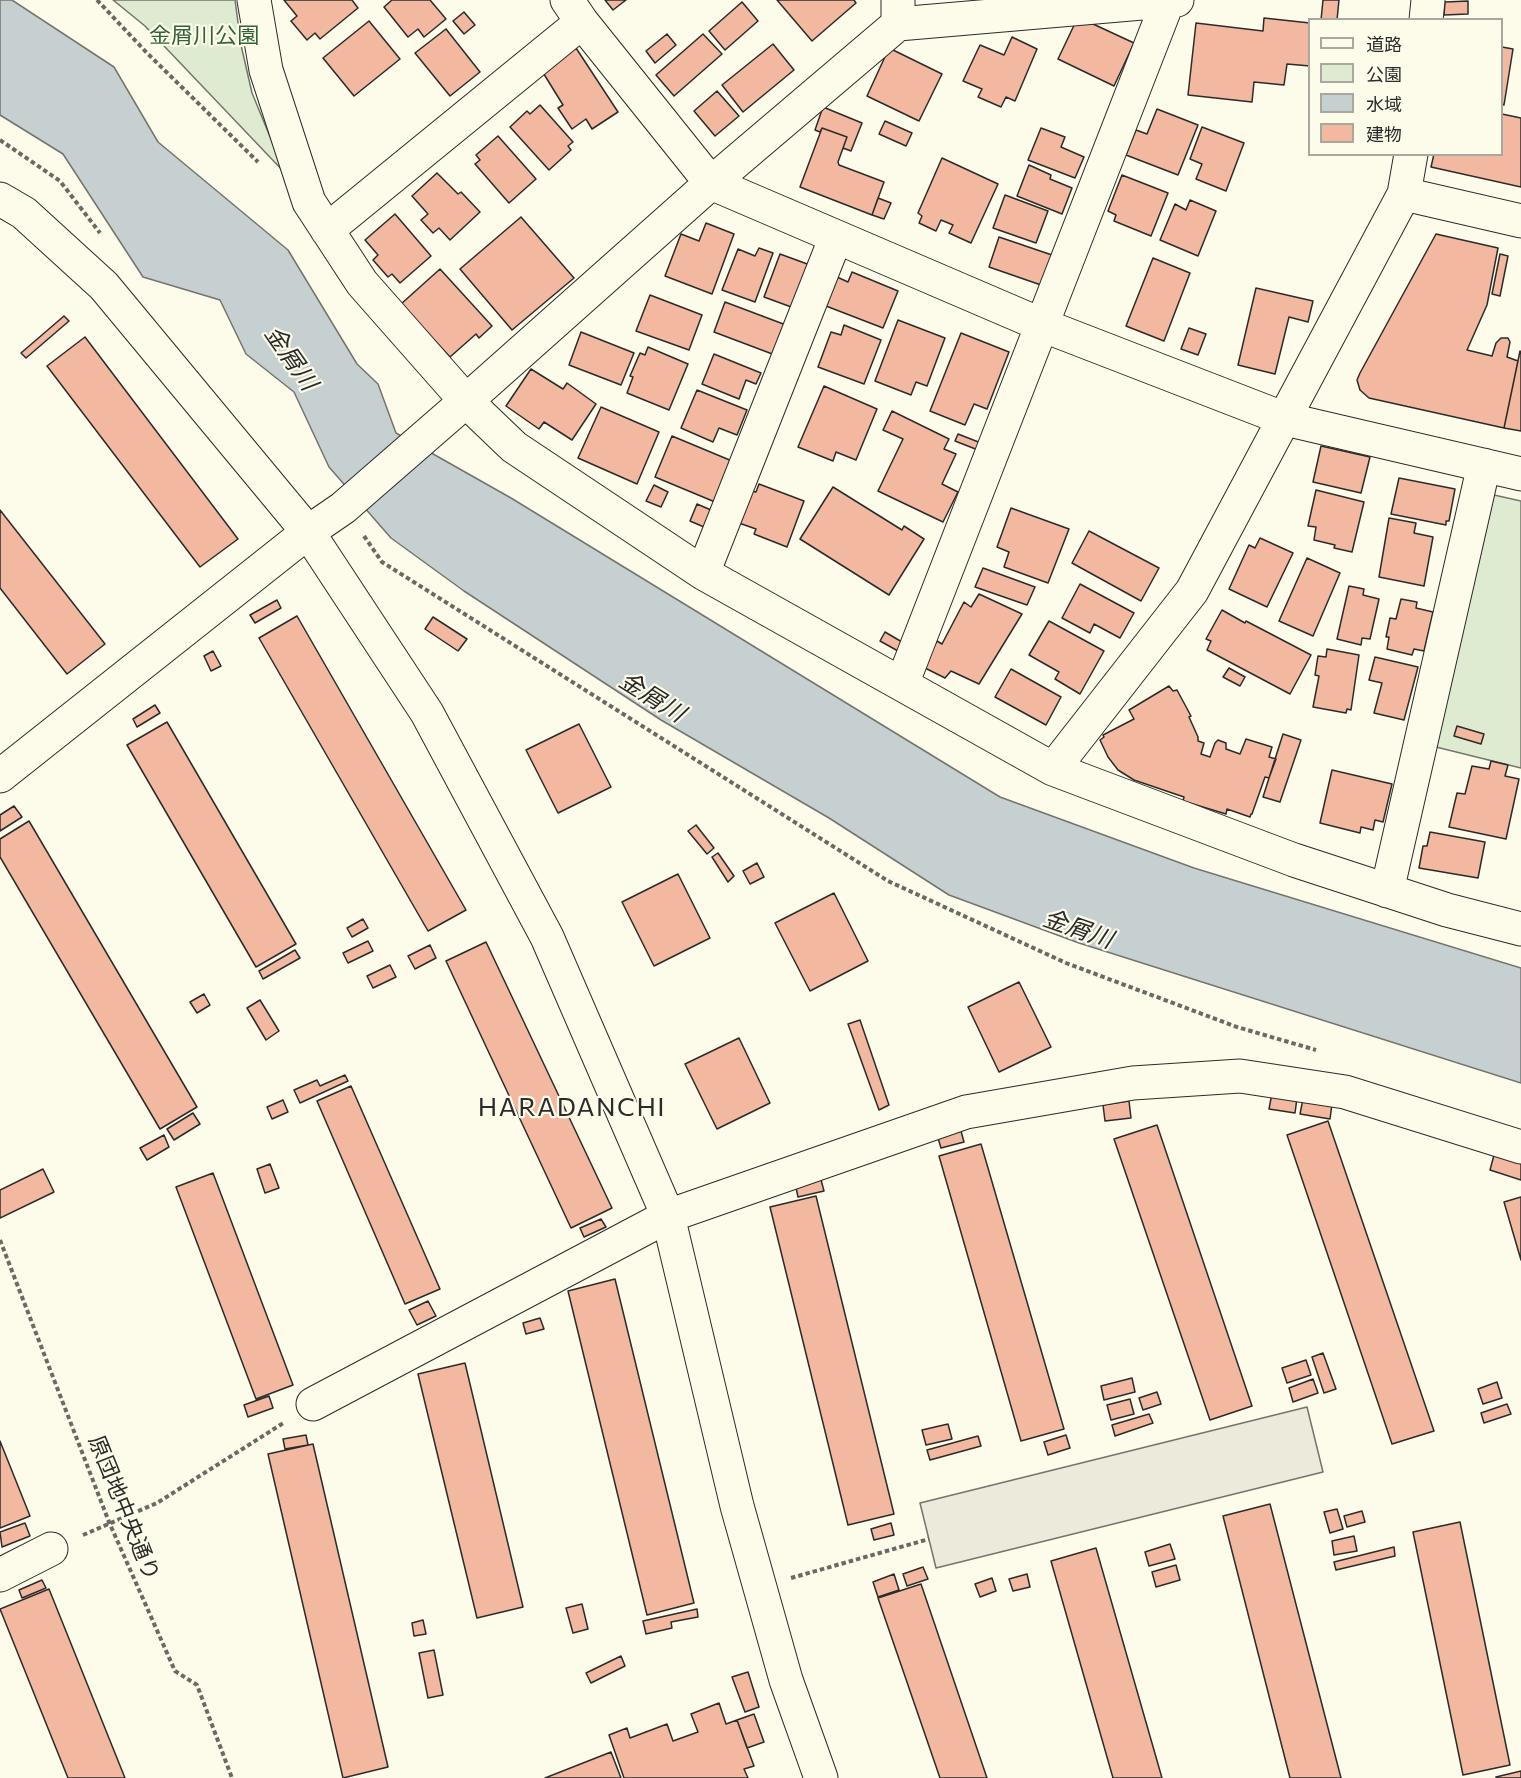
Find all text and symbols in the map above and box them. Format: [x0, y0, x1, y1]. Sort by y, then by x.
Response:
legend [1308, 18, 1503, 156]
park label: 金屑川公園 [149, 23, 259, 49]
text: 道路 [1366, 33, 1402, 55]
text: 公園 [1366, 63, 1402, 85]
text: 水域 [1366, 93, 1402, 115]
text: 建物 [1366, 123, 1402, 145]
water label: 金屑川 [259, 320, 323, 396]
water label: 金屑川 [614, 666, 690, 728]
water label: 金屑川 [1039, 904, 1117, 954]
district label: HARADANCHI [478, 1091, 666, 1123]
street label: 原団地中央通り [83, 1432, 165, 1584]

